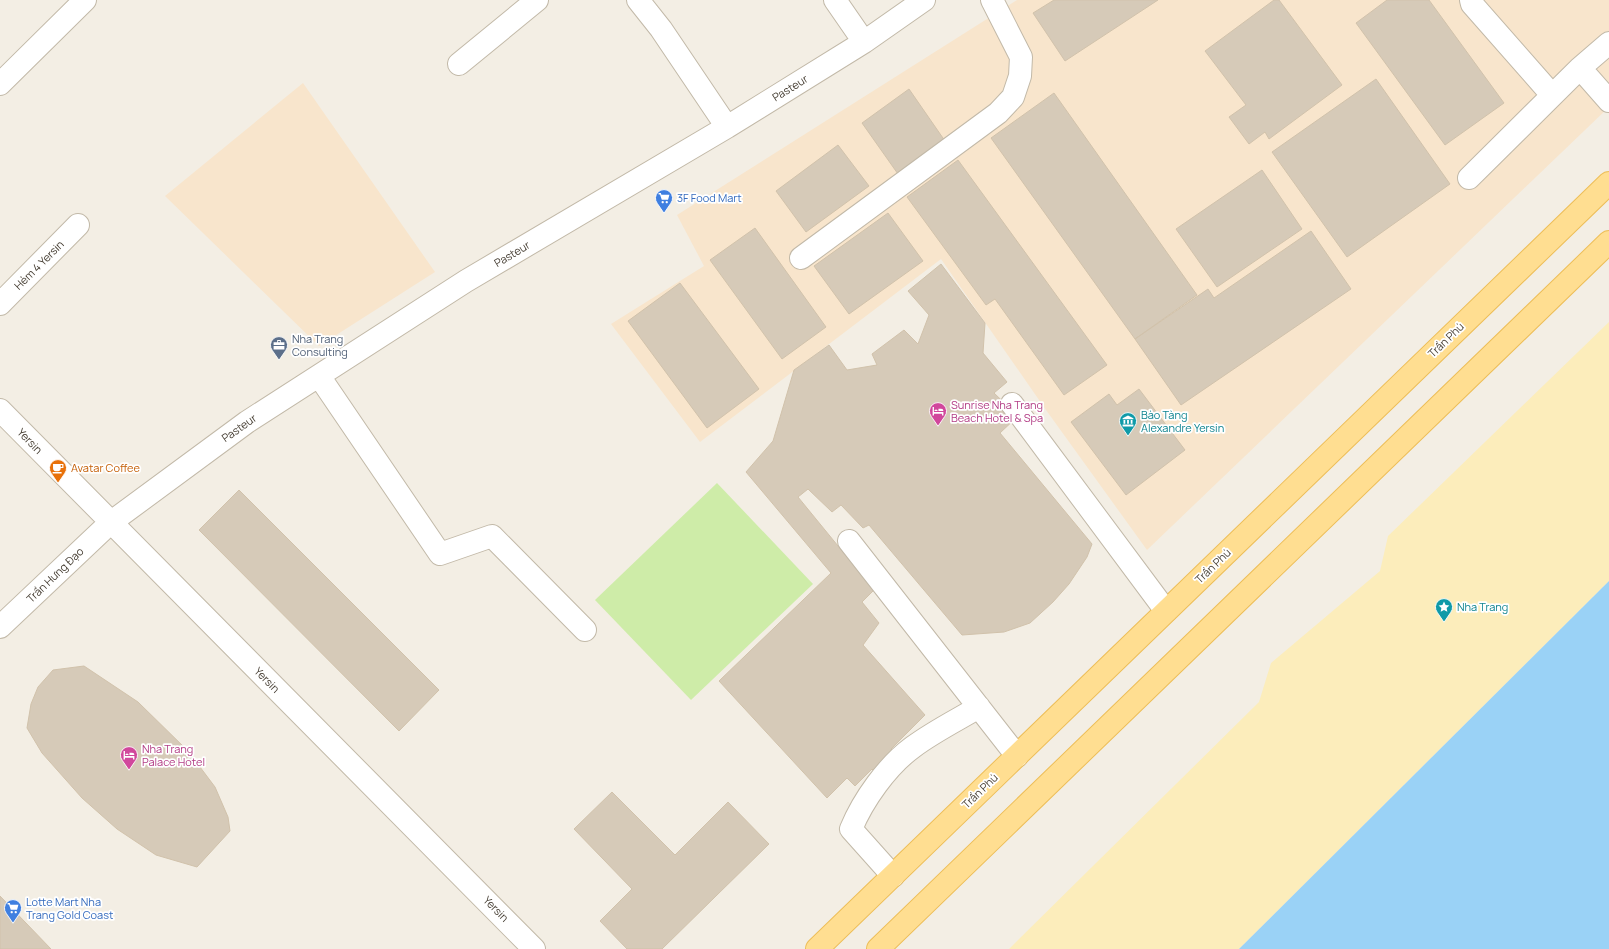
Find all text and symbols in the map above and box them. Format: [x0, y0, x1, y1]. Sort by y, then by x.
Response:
street label: Pasteur [769, 71, 810, 104]
supermarket icon: 3F Food Mart [654, 188, 674, 213]
place label: 3F Food Mart [677, 190, 742, 205]
street label: Hẻm 4 Yersin [11, 237, 67, 293]
street label: Pasteur [491, 237, 533, 270]
street label: Trần Phú [1424, 319, 1467, 360]
place label: Nha Trang Consulting [292, 331, 348, 359]
office icon: Nha Trang Consulting [269, 335, 289, 360]
place label: Sunrise Nha Trang Beach Hotel & Spa [951, 397, 1043, 425]
hotel icon: Sunrise Nha Trang Beach Hotel & Spa [928, 401, 948, 426]
place label: Bào Tàng Alexandre Yersin [1141, 407, 1224, 435]
street label: Pasteur [218, 410, 259, 445]
museum icon: Bào Tàng Alexandre Yersin [1118, 411, 1138, 436]
street label: Yersin [14, 425, 46, 457]
cafe icon: Avatar Coffee [48, 458, 68, 483]
place label: Avatar Coffee [71, 460, 140, 475]
street label: Trần Hưng Đạo [23, 543, 87, 606]
street label: Trần Phú [1191, 545, 1234, 586]
place icon: Nha Trang [1434, 597, 1454, 622]
place label: Nha Trang [1457, 599, 1508, 614]
street label: Yersin [251, 664, 283, 696]
place label: Nha Trang Palace Hotel [142, 741, 205, 769]
hotel icon: Nha Trang Palace Hotel [119, 745, 139, 770]
street label: Trần Phú [958, 770, 1001, 811]
street label: Yersin [480, 893, 512, 925]
place label: Lotte Mart Nha Trang Gold Coast [26, 894, 113, 922]
supermarket icon: Lotte Mart Nha Trang Gold Coast [3, 898, 23, 923]

